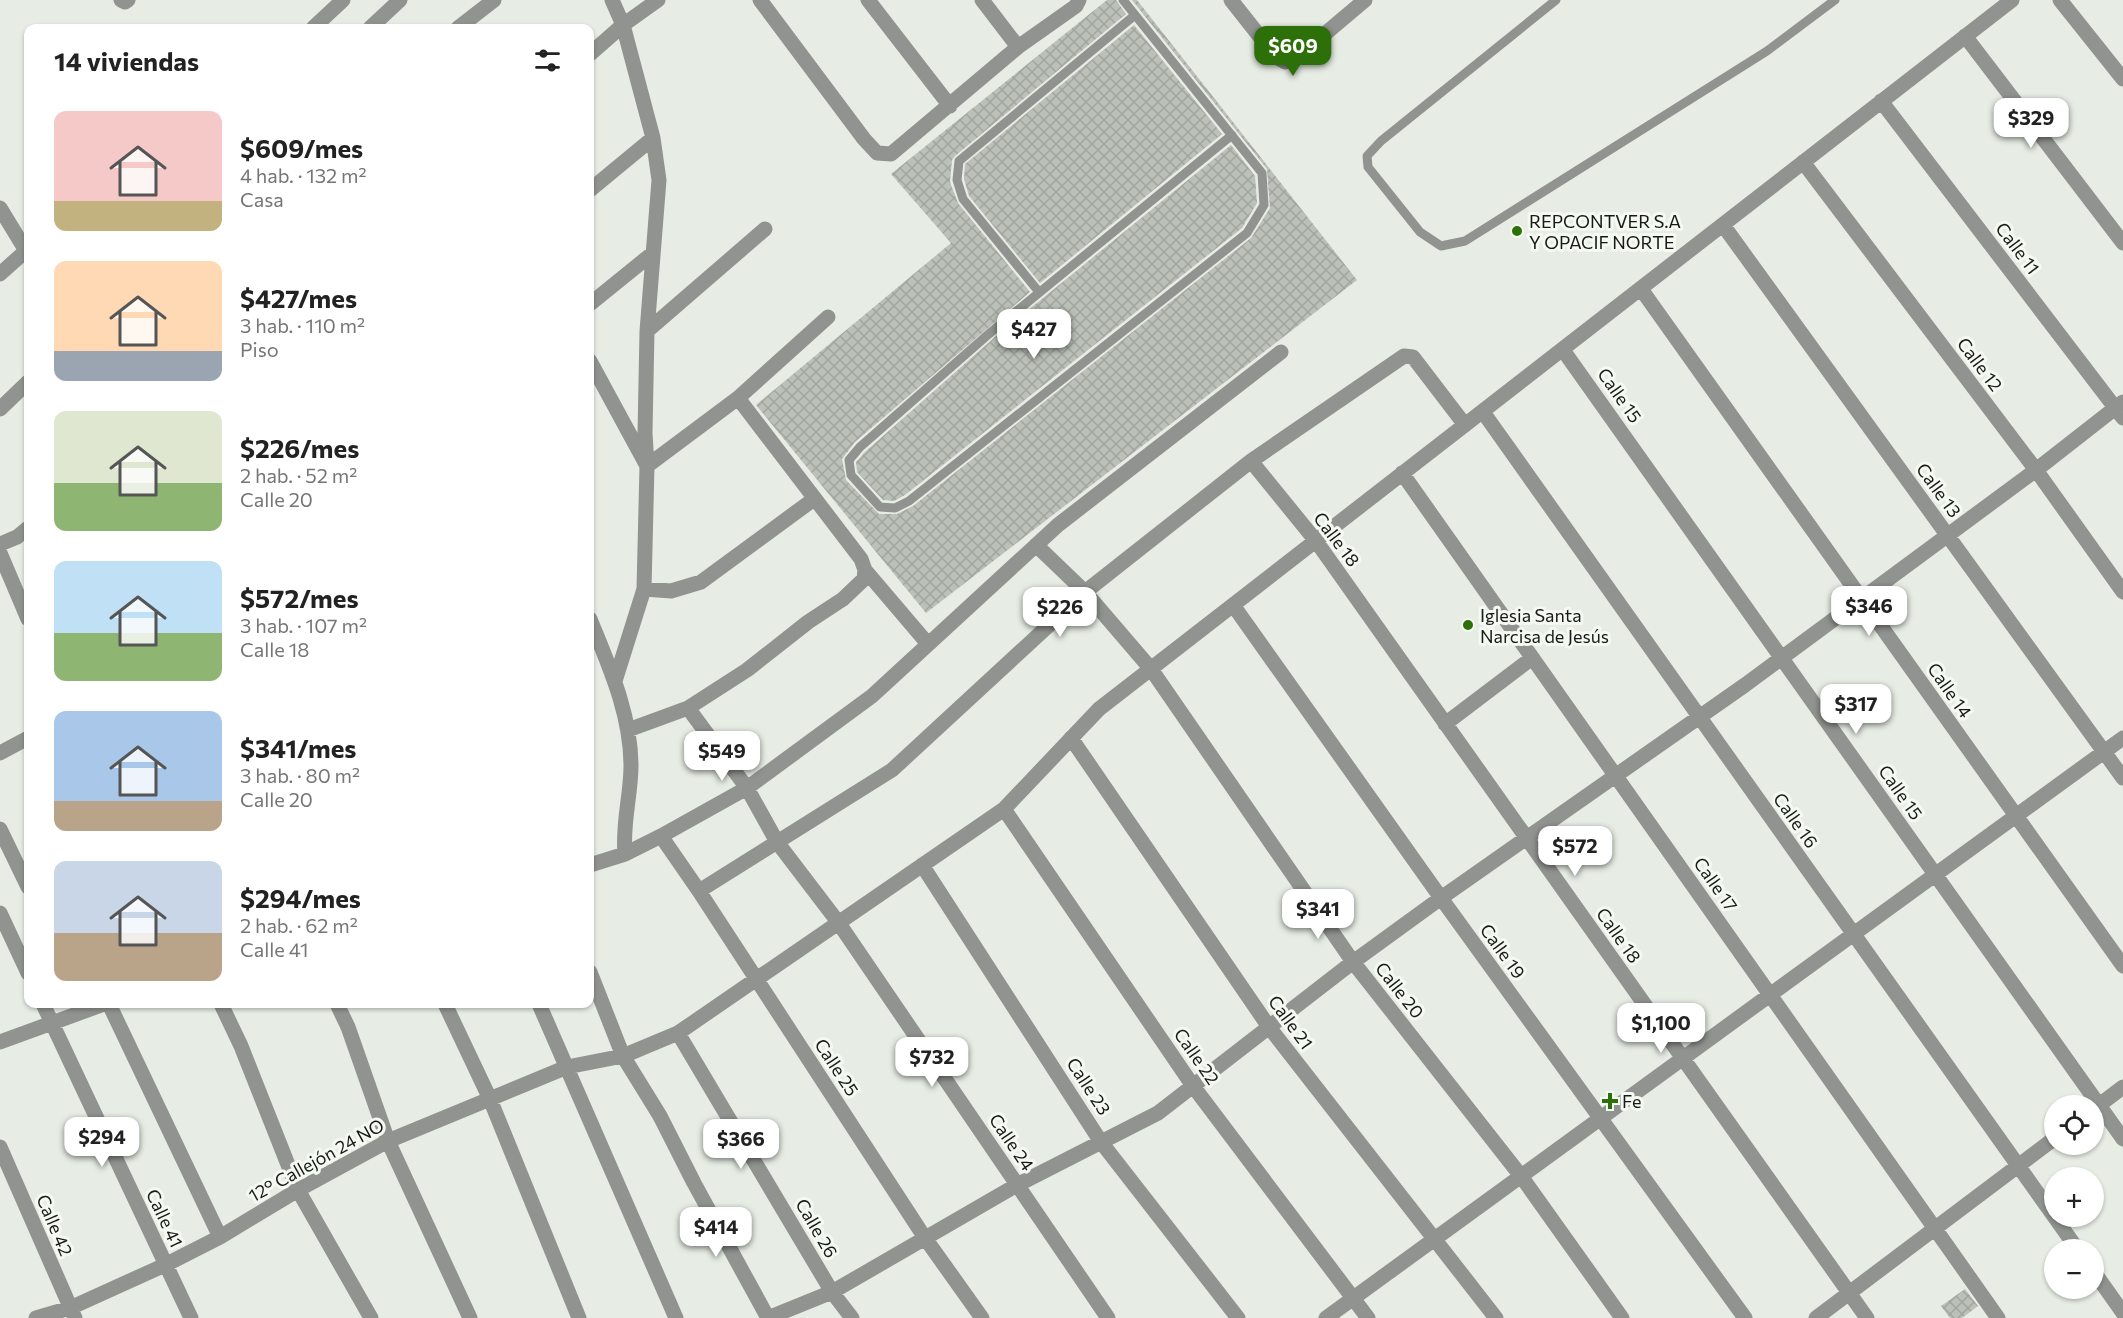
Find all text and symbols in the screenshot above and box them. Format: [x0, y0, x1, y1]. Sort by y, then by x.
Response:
pin: $609 [1257, 26, 1329, 77]
text: $609 [1268, 33, 1318, 57]
icon: filters [531, 44, 564, 77]
text: 14 viviendas [54, 45, 199, 76]
pin: $329 [1995, 98, 2067, 149]
text: $329 [2008, 105, 2054, 129]
text: $609/mes [240, 132, 363, 163]
icon: home [102, 135, 174, 207]
text: 4 hab. · 132 m² [240, 163, 367, 187]
text: Casa [240, 187, 284, 211]
place label: REPCONTVER S.A Y OPACIF NORTE [1529, 210, 1681, 253]
street label: Calle 11 [1991, 218, 2045, 278]
marker: REPCONTVER S.A Y OPACIF NORTE [1510, 224, 1524, 238]
text: $427/mes [240, 282, 357, 313]
icon: home [102, 285, 174, 357]
pin: $427 [998, 309, 1070, 360]
text: 3 hab. · 110 m² [240, 313, 365, 337]
text: $427 [1011, 316, 1057, 340]
street label: Calle 12 [1953, 333, 2007, 395]
text: Piso [240, 337, 279, 361]
street label: Calle 15 [1593, 363, 1647, 427]
text: $226/mes [240, 432, 359, 463]
icon: home [102, 435, 174, 507]
street label: Calle 13 [1912, 459, 1966, 521]
text: 2 hab. · 52 m² [240, 463, 357, 487]
text: Calle 20 [240, 487, 313, 511]
street label: Calle 18 [1309, 507, 1365, 571]
text: $572/mes [240, 582, 359, 613]
icon: home [102, 585, 174, 657]
pin: $346 [1833, 586, 1905, 637]
pin: $226 [1024, 587, 1096, 638]
text: $346 [1845, 593, 1893, 617]
text: $226 [1037, 594, 1083, 618]
place label: Iglesia Santa Narcisa de Jesús [1480, 604, 1609, 647]
text: 3 hab. · 107 m² [240, 613, 367, 637]
marker: Iglesia Santa Narcisa de Jesús [1461, 618, 1475, 632]
text: Calle 18 [240, 637, 309, 661]
street label: Calle 14 [1923, 658, 1977, 722]
pin: $317 [1820, 684, 1892, 735]
text: $317 [1834, 691, 1878, 715]
pin: $549 [686, 731, 758, 782]
text: $341/mes [240, 732, 356, 763]
icon: home [102, 735, 174, 807]
text: $549 [698, 738, 746, 762]
street label: Calle 15 [1874, 760, 1928, 824]
text: 3 hab. · 80 m² [240, 763, 360, 787]
text: Calle 20 [240, 787, 313, 811]
street label: Calle 16 [1769, 788, 1823, 852]
pin: $572 [1539, 826, 1611, 877]
text: $572 [1552, 833, 1598, 857]
street label: Calle 17 [1689, 853, 1743, 915]
text: $294/mes [240, 882, 361, 913]
icon: home [102, 885, 174, 957]
pin: $341 [1282, 889, 1354, 940]
text: $341 [1296, 896, 1340, 920]
street label: Calle 18 [1592, 903, 1646, 967]
text: 2 hab. · 62 m² [240, 913, 358, 937]
street label: Calle 19 [1476, 919, 1530, 983]
text: Calle 41 [240, 937, 309, 961]
street label: Calle 20 [1371, 957, 1429, 1023]
street label: Calle 21 [1264, 991, 1318, 1053]
pin: $1,100 [1612, 1003, 1710, 1054]
text: $1,100 [1631, 1010, 1691, 1034]
street label: Calle 22 [1170, 1024, 1224, 1088]
street label: Calle 25 [810, 1034, 864, 1100]
pin: $732 [896, 1037, 968, 1088]
text: $732 [909, 1044, 955, 1068]
street label: Calle 23 [1062, 1053, 1116, 1119]
place label: Fe [1622, 1090, 1641, 1112]
marker: Fe [1603, 1094, 1617, 1108]
map controls [2044, 1095, 2104, 1299]
button: locate [2044, 1095, 2104, 1155]
street label: Calle 24 [985, 1109, 1039, 1175]
street label: 12° Callejón 24 NO [244, 1114, 388, 1206]
pin: $294 [66, 1117, 138, 1168]
pin: $366 [705, 1119, 777, 1170]
text: $294 [78, 1124, 126, 1148]
text: $366 [717, 1126, 765, 1150]
button: + [2044, 1167, 2104, 1227]
street label: Calle 41 [142, 1185, 188, 1251]
street label: Calle 42 [32, 1191, 78, 1259]
street label: Calle 26 [791, 1194, 843, 1262]
pin: $414 [680, 1207, 752, 1258]
text: $414 [694, 1214, 738, 1238]
button: − [2044, 1239, 2104, 1299]

